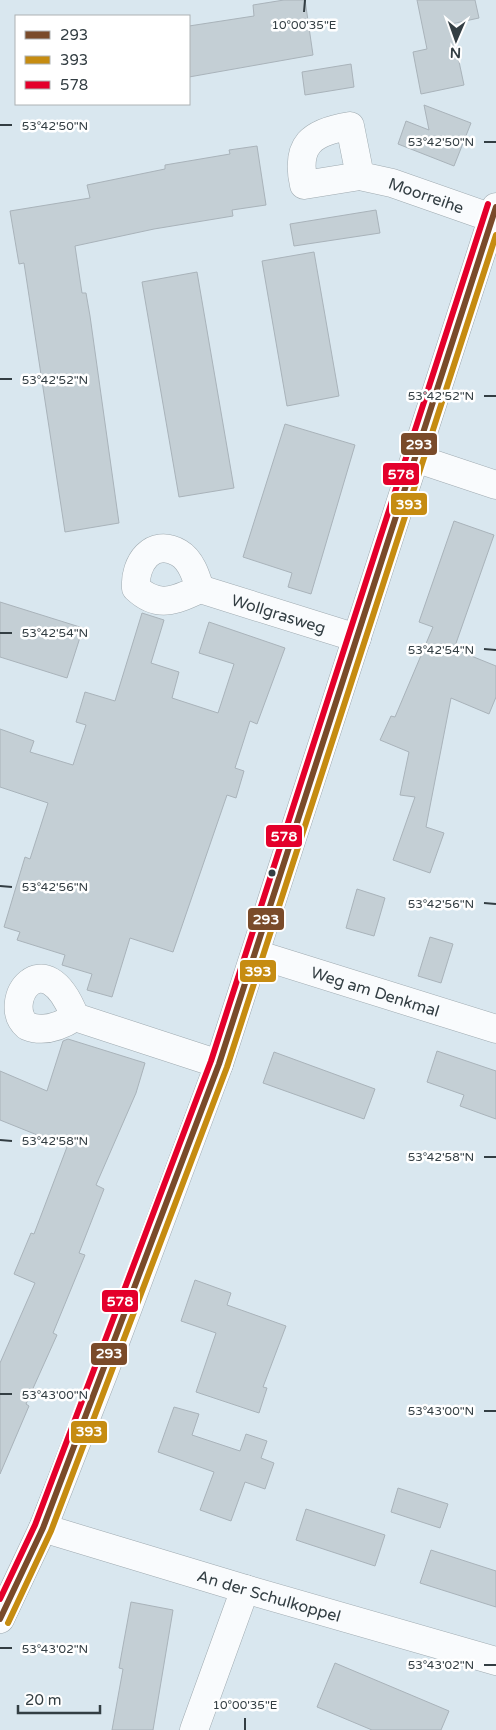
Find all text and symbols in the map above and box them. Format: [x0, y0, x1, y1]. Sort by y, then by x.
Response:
legend [15, 15, 190, 105]
north arrow [431, 15, 481, 65]
text: 10°00'35"E [271, 18, 337, 32]
text: 293 [60, 26, 88, 44]
text: N [450, 44, 461, 61]
text: 393 [60, 51, 88, 69]
text: 578 [60, 76, 88, 94]
text: 53°42'50"N [22, 119, 88, 133]
text: 53°42'50"N [408, 135, 474, 149]
street label: Moorreihe [386, 174, 466, 218]
text: 53°42'52"N [22, 373, 88, 387]
text: 53°42'52"N [408, 389, 474, 403]
line badge: 293 [400, 432, 438, 456]
text: 293 [406, 436, 432, 453]
line badge: 578 [382, 462, 420, 486]
text: 578 [388, 466, 414, 483]
line badge: 393 [390, 492, 428, 516]
text: 393 [396, 496, 422, 513]
street label: Wollgrasweg [229, 590, 328, 639]
text: 53°42'54"N [22, 626, 88, 640]
text: 53°42'54"N [408, 643, 474, 657]
line badge: 578 [265, 824, 303, 848]
text: 578 [271, 828, 297, 845]
unlabelled marker [267, 868, 277, 878]
text: 53°42'56"N [22, 880, 88, 894]
text: 53°42'56"N [408, 897, 474, 911]
line badge: 293 [247, 907, 285, 931]
text: 293 [253, 911, 279, 928]
line badge: 393 [239, 959, 277, 983]
text: 393 [245, 963, 271, 980]
street label: Weg am Denkmal [308, 963, 442, 1022]
text: 53°42'58"N [22, 1134, 88, 1148]
text: 53°42'58"N [408, 1150, 474, 1164]
line badge: 578 [101, 1289, 139, 1313]
text: 578 [107, 1293, 133, 1310]
line badge: 293 [90, 1342, 128, 1366]
text: 293 [96, 1345, 122, 1362]
text: 53°43'00"N [22, 1388, 88, 1402]
text: 53°43'00"N [408, 1404, 474, 1418]
line badge: 393 [70, 1420, 108, 1444]
text: 393 [76, 1423, 102, 1440]
street label: An der Schulkoppel [195, 1566, 343, 1627]
text: 53°43'02"N [22, 1642, 88, 1656]
text: 53°43'02"N [408, 1658, 474, 1672]
scale bar [18, 1682, 100, 1714]
text: 20 m [25, 1691, 62, 1709]
text: 10°00'35"E [212, 1698, 278, 1712]

